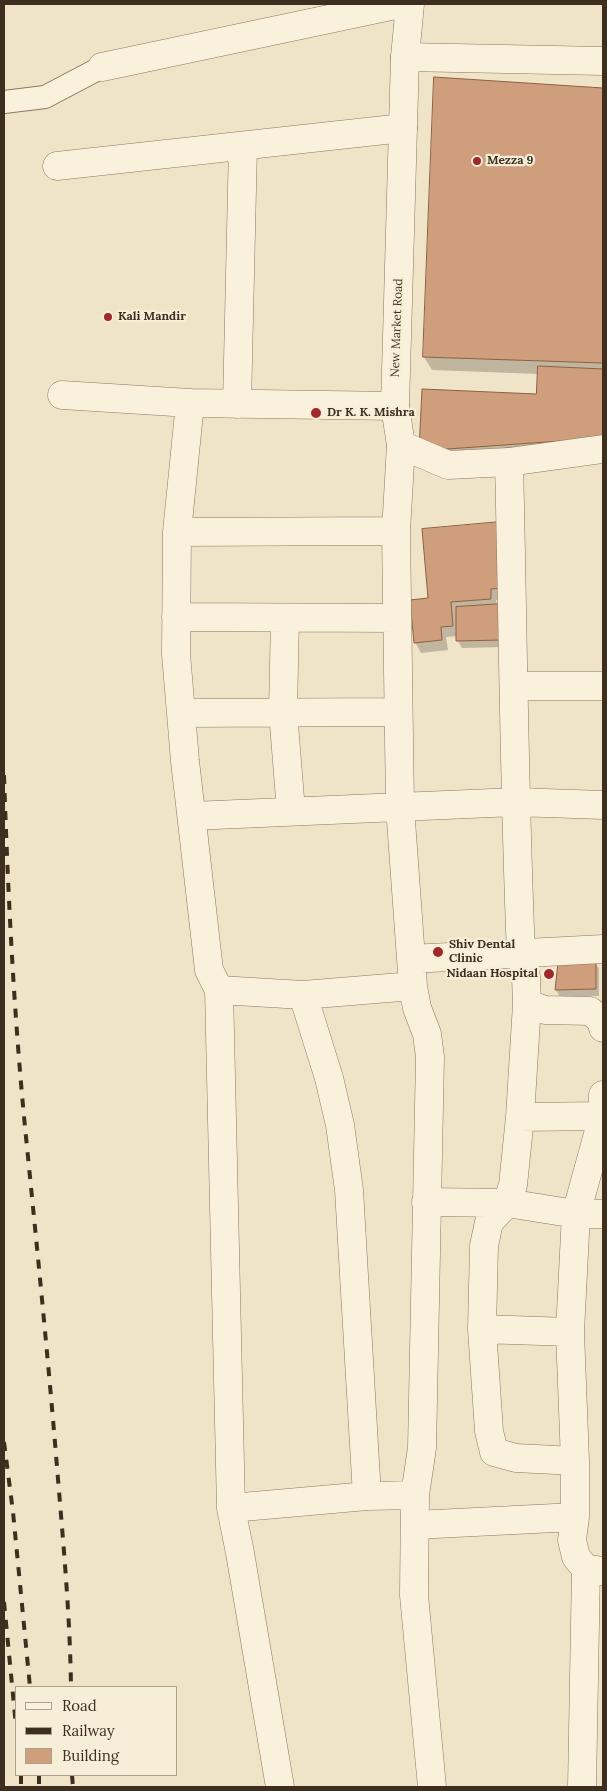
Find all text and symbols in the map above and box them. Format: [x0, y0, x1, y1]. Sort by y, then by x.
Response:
place label: Mezza 9 [487, 154, 534, 168]
marker: Mezza 9 [471, 155, 483, 167]
street label: New Market Road [388, 278, 406, 378]
place label: Kali Mandir [118, 310, 186, 324]
marker: Kali Mandir [102, 311, 114, 323]
marker: Dr K. K. Mishra [309, 406, 323, 420]
place label: Dr K. K. Mishra [327, 406, 415, 420]
place label: Shiv Dental Clinic [449, 938, 515, 966]
marker: Shiv Dental Clinic [431, 945, 445, 959]
place label: Nidaan Hospital [446, 967, 538, 981]
marker: Nidaan Hospital [542, 967, 556, 981]
legend [15, 1686, 178, 1776]
text: Road [62, 1696, 97, 1715]
text: Railway [62, 1721, 115, 1740]
text: Building [62, 1746, 119, 1765]

